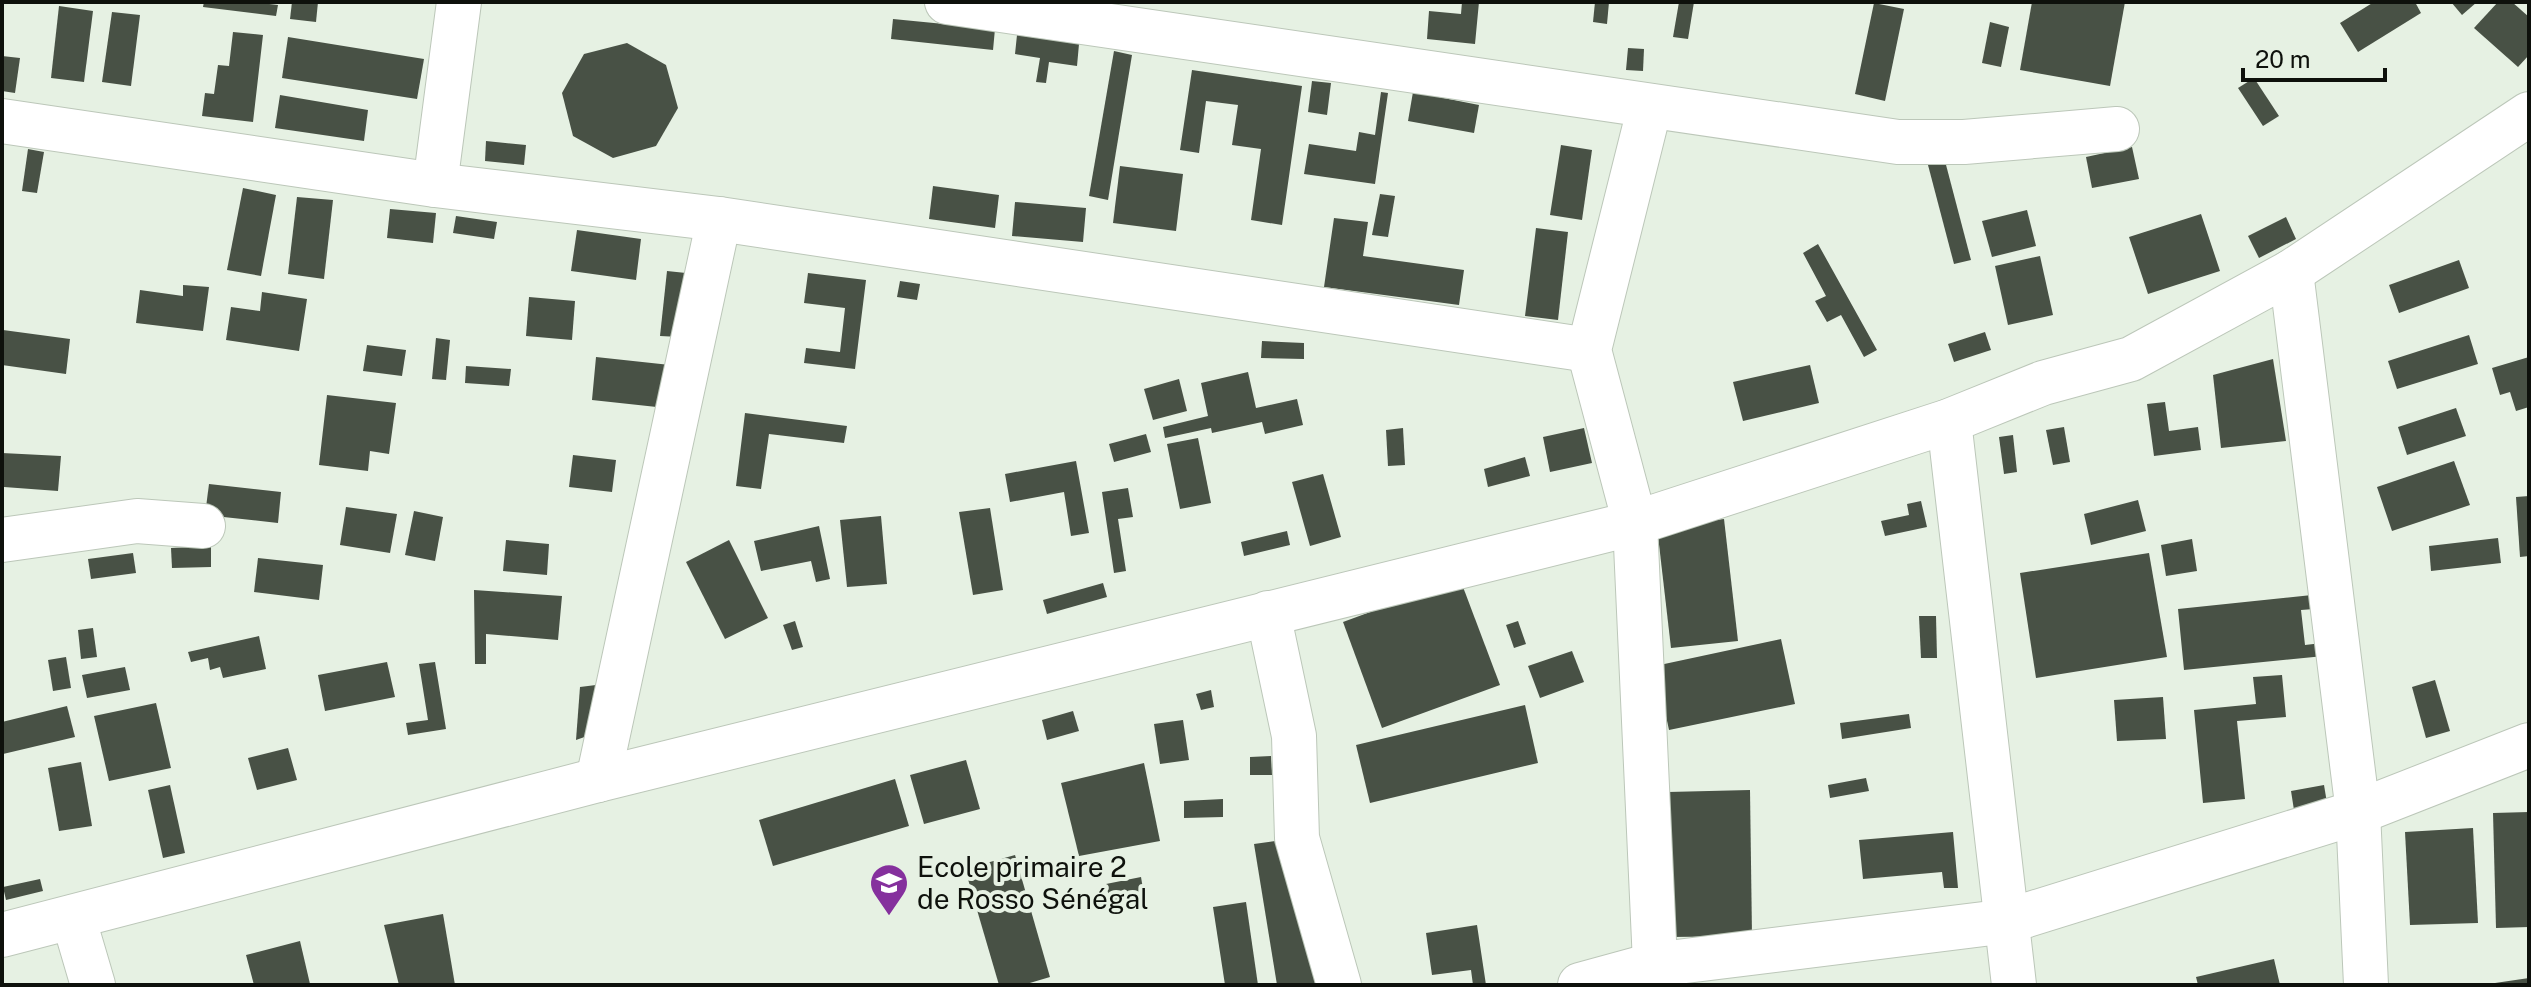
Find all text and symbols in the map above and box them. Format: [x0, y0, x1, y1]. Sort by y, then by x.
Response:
scale bar [2243, 32, 2385, 82]
text: 20 m [2255, 45, 2311, 73]
place label: Ecole primaire 2 de Rosso Sénégal [917, 850, 1149, 915]
school or university icon: Ecole primaire 2 de Rosso Sénégal [868, 862, 910, 917]

